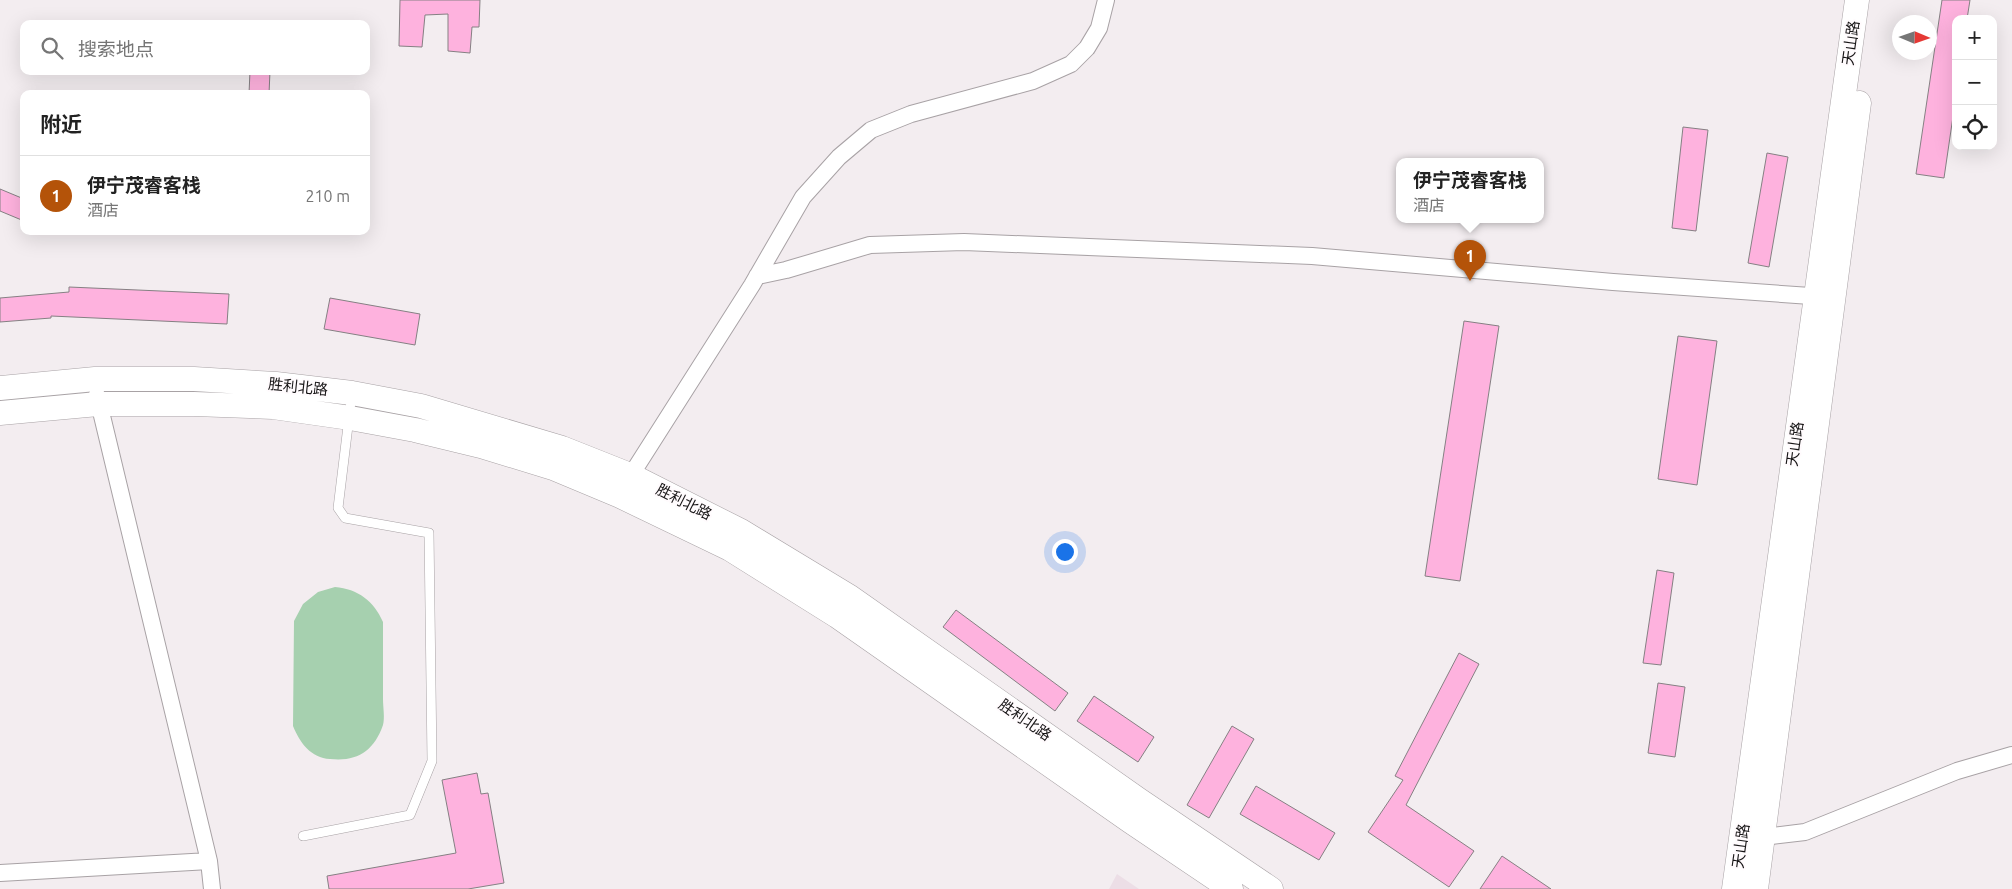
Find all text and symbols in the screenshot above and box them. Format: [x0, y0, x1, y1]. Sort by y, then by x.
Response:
north arrow [1892, 15, 1937, 60]
map controls [1952, 15, 1997, 150]
button: + [1952, 15, 1997, 60]
street label: 天山路 [1839, 19, 1862, 66]
search box [20, 20, 370, 75]
icon: search [38, 34, 66, 62]
text: 搜索地点 [78, 38, 154, 60]
button: − [1952, 60, 1997, 105]
button: locate [1952, 105, 1997, 150]
text: 附近 [40, 112, 82, 136]
popup [1396, 158, 1544, 223]
text: 伊宁茂睿客栈 [1413, 169, 1527, 191]
text: 伊宁茂睿客栈 [87, 174, 201, 196]
text: 1 [51, 187, 61, 205]
text: 210 m [305, 187, 350, 205]
text: 酒店 [1413, 196, 1445, 214]
text: 酒店 [87, 201, 119, 219]
pin: 1 [1454, 240, 1486, 281]
street label: 胜利北路 [267, 375, 329, 398]
street label: 天山路 [1783, 420, 1806, 467]
street label: 胜利北路 [654, 480, 715, 523]
your location [1052, 539, 1078, 565]
street label: 胜利北路 [996, 695, 1055, 744]
street label: 天山路 [1729, 822, 1752, 869]

